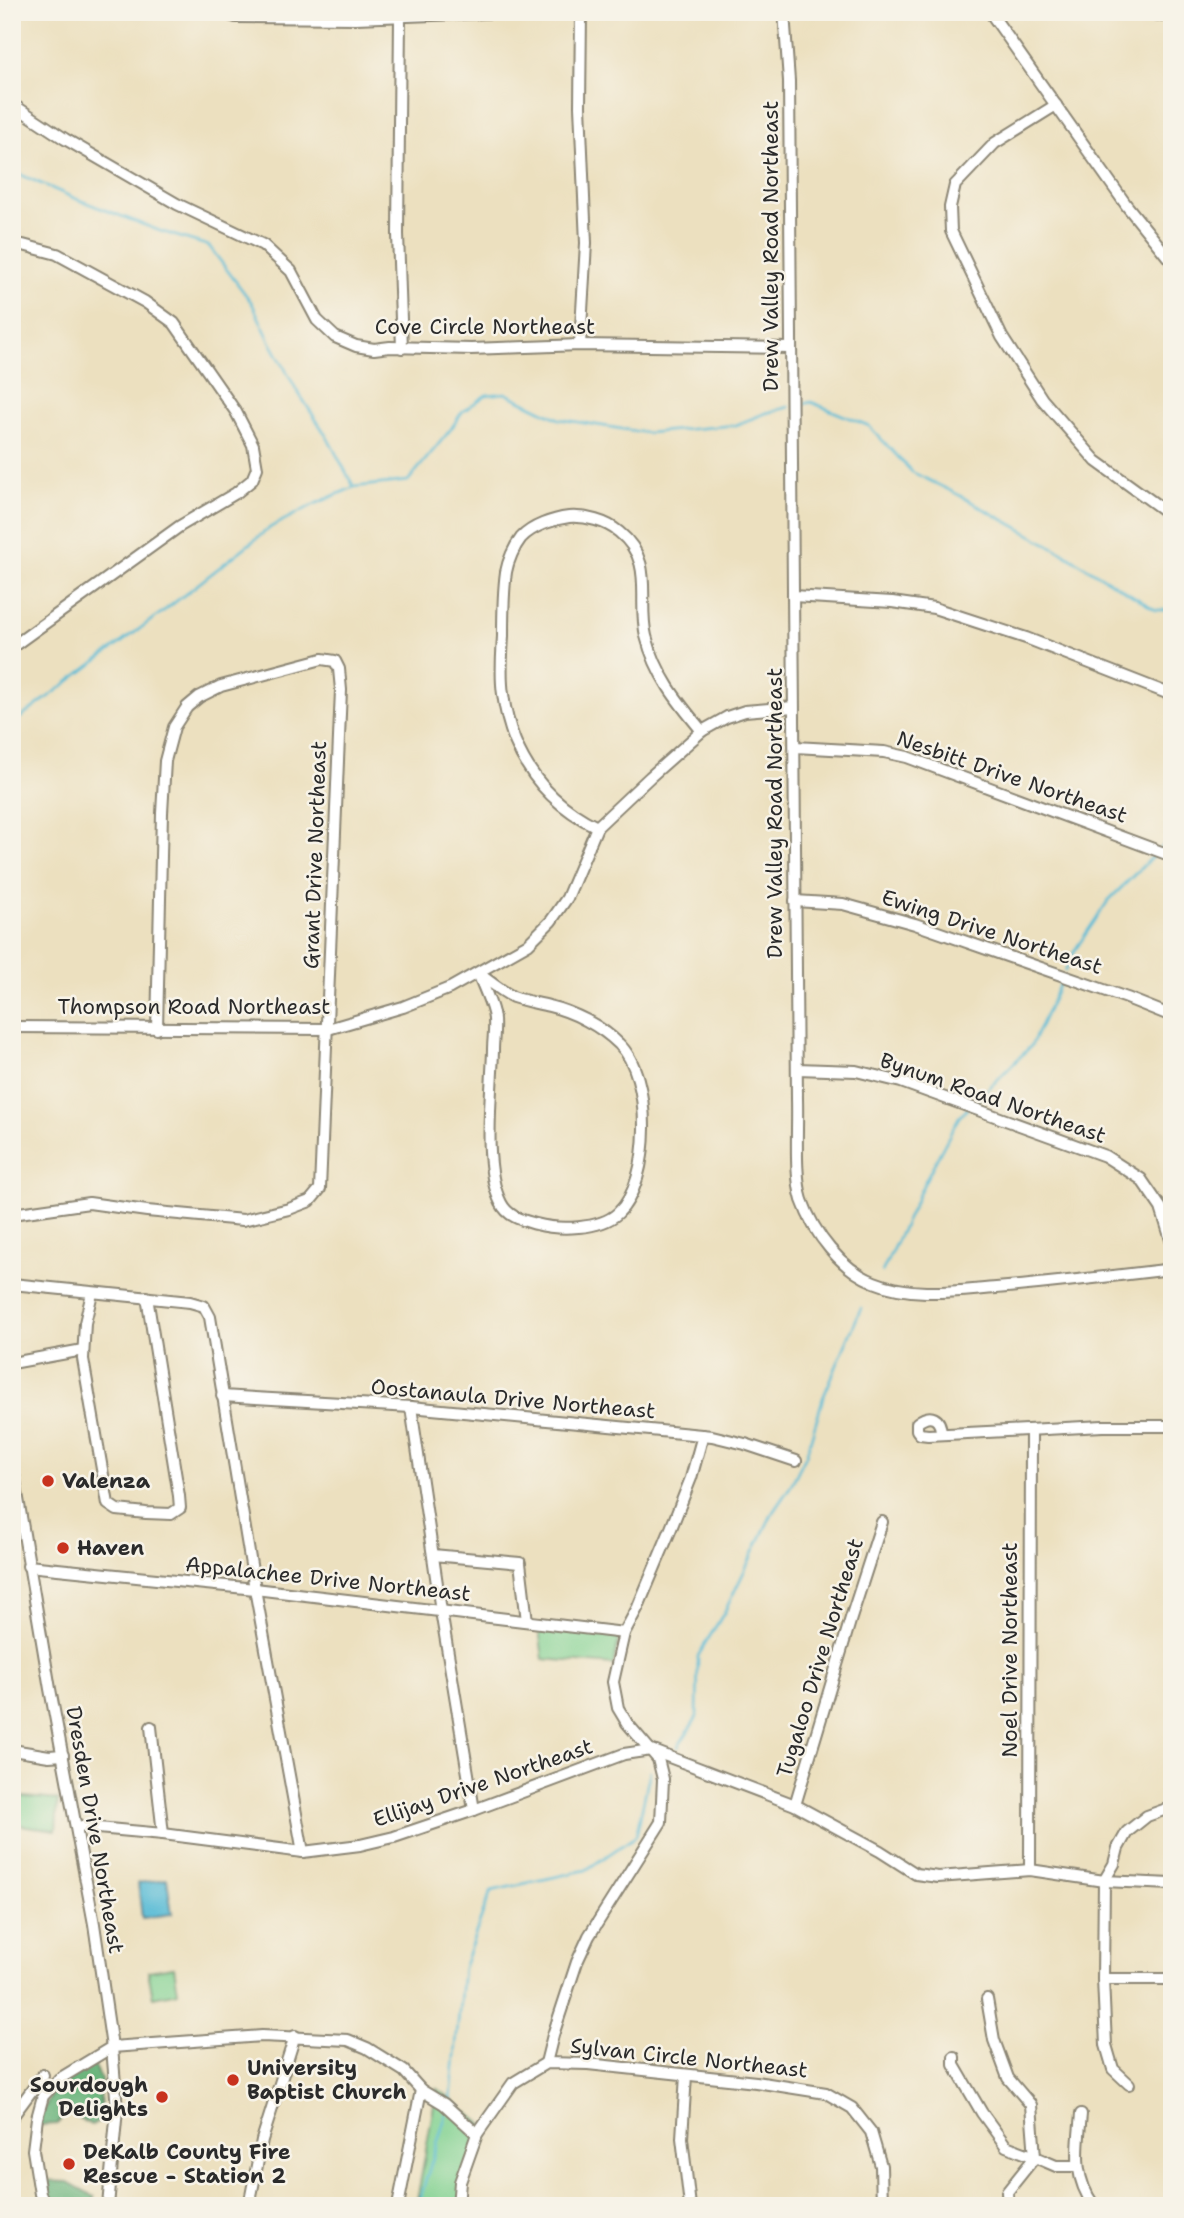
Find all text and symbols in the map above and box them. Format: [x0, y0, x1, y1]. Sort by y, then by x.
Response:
street label: Drew Valley Road Northeast [757, 100, 785, 392]
street label: Cove Circle Northeast [375, 313, 595, 341]
street label: Drew Valley Road Northeast [761, 667, 789, 959]
street label: Nesbitt Drive Northeast [893, 724, 1131, 830]
street label: Grant Drive Northeast [297, 740, 333, 970]
street label: Ewing Drive Northeast [878, 883, 1106, 981]
street label: Thompson Road Northeast [57, 993, 331, 1021]
street label: Bynum Road Northeast [876, 1046, 1110, 1150]
street label: Oostanaula Drive Northeast [370, 1373, 656, 1425]
place label: Valenza [62, 1467, 151, 1495]
marker: Valenza [40, 1473, 56, 1489]
place label: Haven [77, 1534, 144, 1562]
street label: Tugaloo Drive Northeast [770, 1535, 870, 1781]
marker: Haven [55, 1540, 71, 1556]
street label: Noel Drive Northeast [996, 1542, 1024, 1758]
street label: Appalachee Drive Northeast [184, 1550, 472, 1608]
street label: Dresden Drive Northeast [59, 1704, 131, 1956]
street label: Ellijay Drive Northeast [370, 1732, 596, 1834]
street label: Sylvan Circle Northeast [569, 2032, 809, 2084]
place label: University Baptist Church [247, 2054, 407, 2106]
place label: Sourdough Delights [30, 2071, 148, 2123]
marker: University Baptist Church [225, 2072, 241, 2088]
marker: Sourdough Delights [154, 2089, 170, 2105]
place label: DeKalb County Fire Rescue - Station 2 [83, 2138, 291, 2190]
marker: DeKalb County Fire Rescue - Station 2 [61, 2156, 77, 2172]

